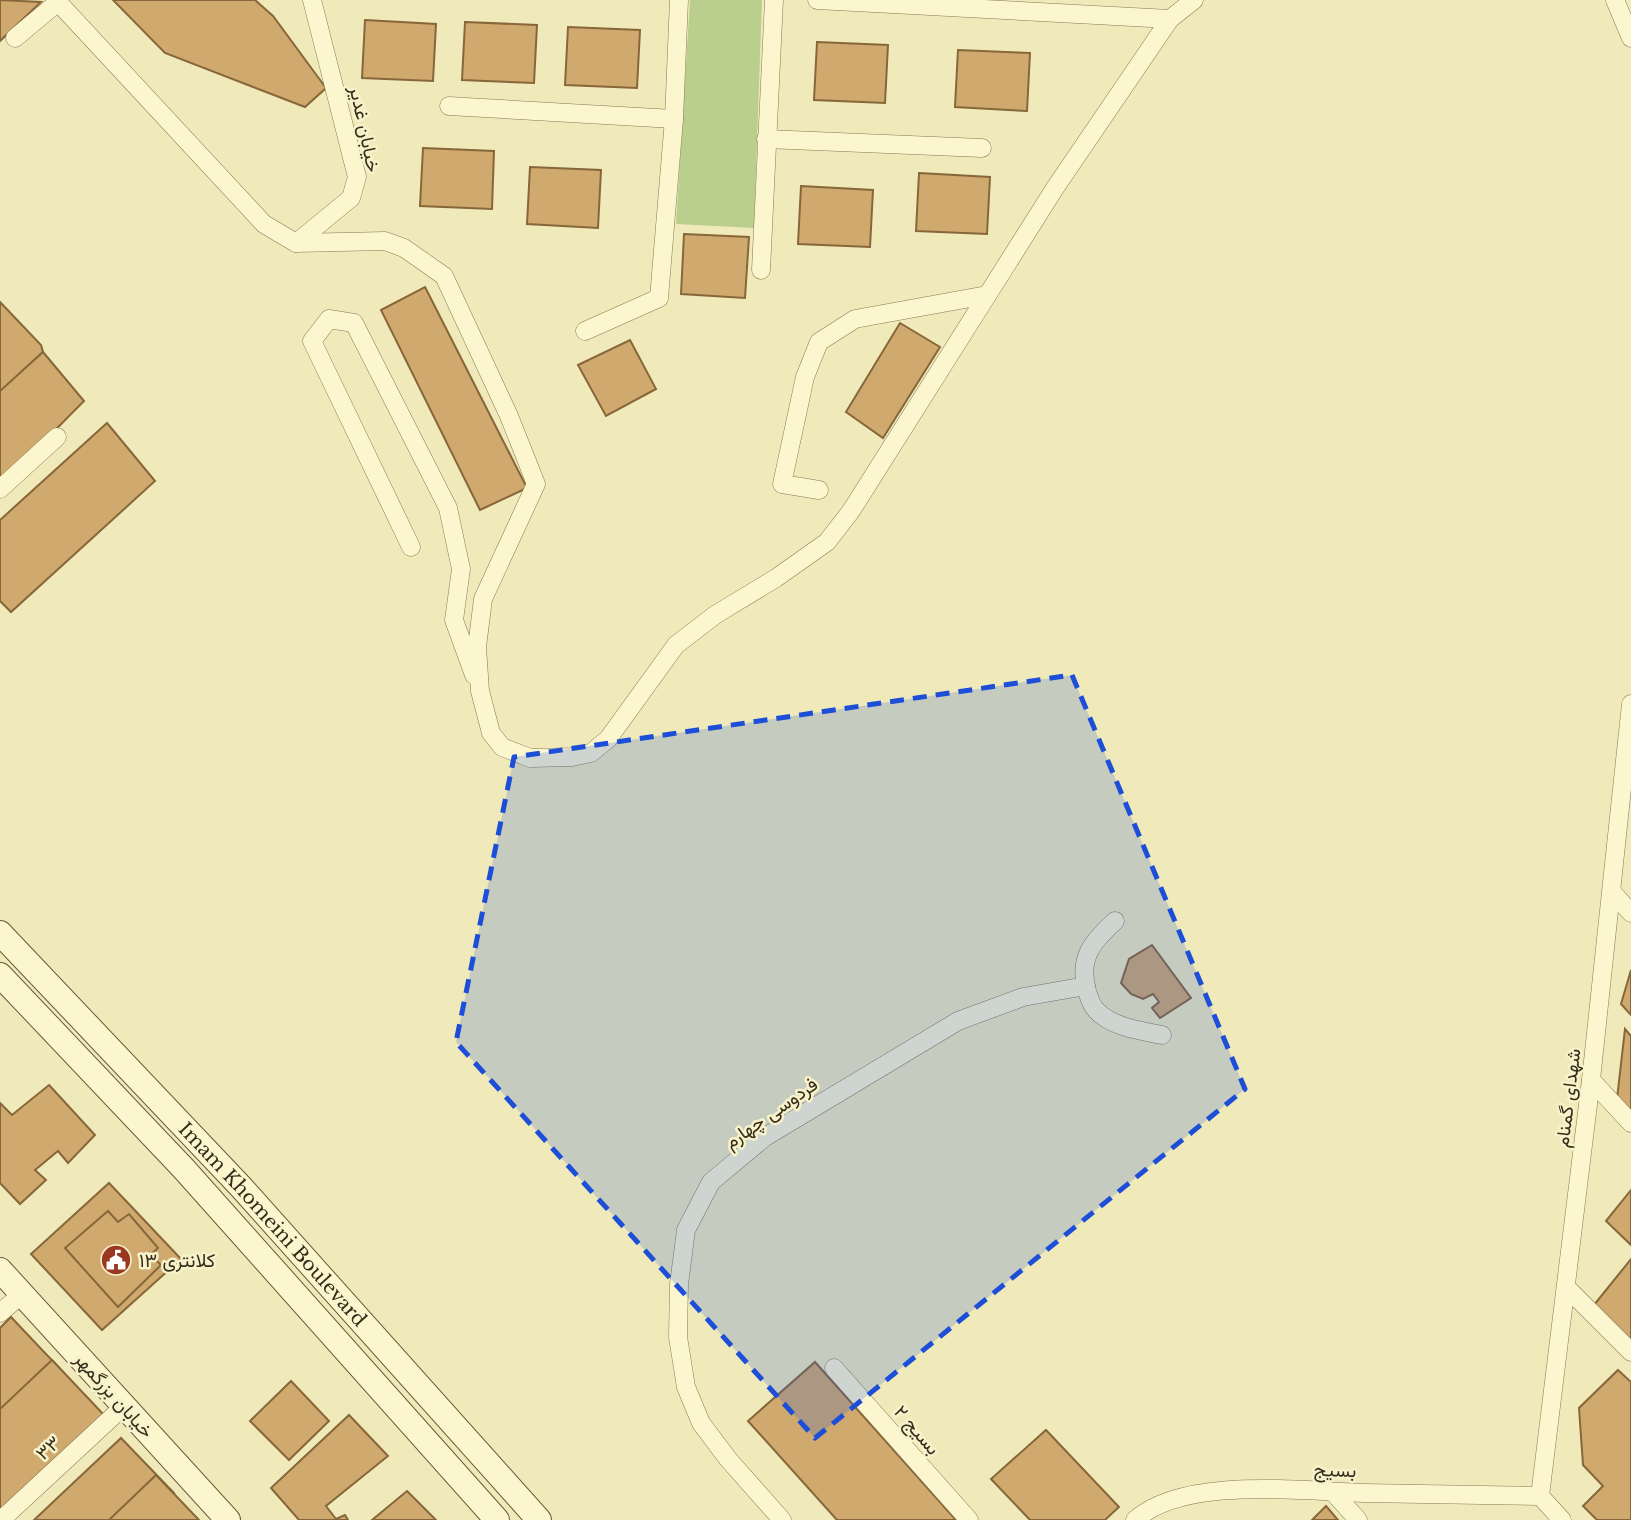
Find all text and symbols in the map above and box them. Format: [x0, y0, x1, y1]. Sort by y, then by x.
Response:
street label: خیابان غدیر [344, 83, 385, 174]
street label: شهدای گمنام [1551, 1047, 1586, 1149]
street label: فردوسی چهارم [720, 1073, 823, 1155]
street label: Imam Khomeini Boulevard [174, 1117, 372, 1331]
public building icon: کلانتری ۱۳ [99, 1243, 133, 1277]
place label: کلانتری ۱۳ [139, 1249, 215, 1272]
street label: خیابان بزرگمهر [69, 1347, 158, 1442]
street label: بسیج ۲ [888, 1401, 945, 1461]
street label: ۳۳ [31, 1431, 65, 1465]
street label: بسیج [1313, 1458, 1357, 1484]

